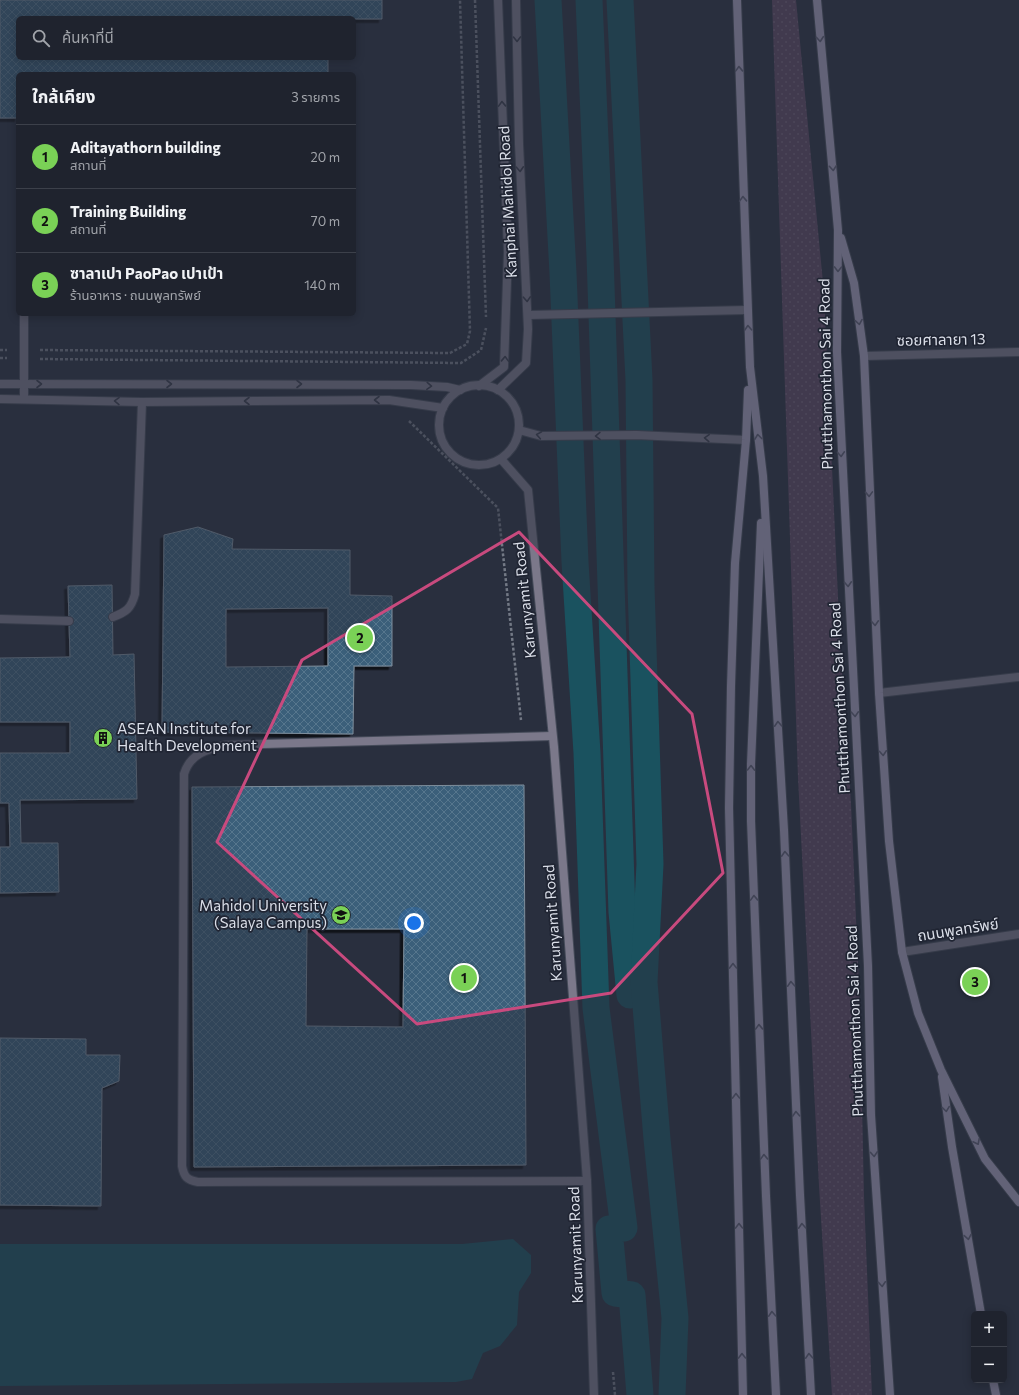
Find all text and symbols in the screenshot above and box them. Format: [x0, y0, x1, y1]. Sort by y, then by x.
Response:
search box [16, 16, 356, 60]
icon: search [30, 27, 52, 49]
text: ค้นหาที่นี่ [62, 28, 114, 46]
one-way arrow [513, 36, 521, 42]
one-way arrow [816, 36, 825, 42]
one-way arrow [735, 66, 743, 72]
text: ใกล้เคียง [32, 86, 95, 107]
text: 3 รายการ [291, 89, 340, 105]
one-way arrow [498, 101, 506, 107]
street label: Kanphai Mahidol Road [494, 125, 520, 279]
text: Aditayathorn building [70, 138, 221, 156]
text: 1 [42, 149, 48, 165]
text: 20 m [311, 149, 340, 165]
text: สถานที่ [70, 157, 106, 173]
one-way arrow [828, 165, 837, 171]
one-way arrow [516, 166, 524, 172]
one-way arrow [739, 196, 748, 202]
text: Training Building [70, 202, 186, 220]
text: 2 [41, 213, 49, 229]
text: 70 m [311, 213, 340, 229]
text: สถานที่ [70, 221, 106, 237]
text: ซาลาเปา PaoPao เปาเป้า [70, 264, 223, 282]
one-way arrow [834, 266, 842, 272]
text: 3 [41, 277, 49, 293]
text: 140 m [304, 277, 340, 293]
street label: Phutthamonthon Sai 4 Road [814, 278, 836, 470]
text: ร้านอาหาร · ถนนพูลทรัพย์ [70, 287, 201, 303]
one-way arrow [522, 296, 531, 302]
one-way arrow [854, 319, 862, 325]
one-way arrow [743, 325, 752, 331]
street label: ซอยศาลายา 13 [896, 329, 986, 349]
one-way arrow [500, 356, 509, 362]
one-way arrow [36, 380, 42, 388]
one-way arrow [166, 380, 172, 388]
one-way arrow [296, 380, 302, 388]
one-way arrow [426, 381, 432, 390]
one-way arrow [374, 396, 380, 404]
one-way arrow [114, 397, 120, 405]
one-way arrow [244, 397, 250, 405]
one-way arrow [536, 431, 542, 440]
one-way arrow [595, 432, 601, 440]
one-way arrow [704, 434, 710, 443]
one-way arrow [754, 434, 763, 440]
one-way arrow [837, 451, 846, 457]
one-way arrow [865, 491, 873, 497]
street label: Karunyamit Road [509, 541, 539, 659]
one-way arrow [843, 581, 852, 587]
street label: Phutthamonthon Sai 4 Road [825, 602, 853, 794]
one-way arrow [871, 620, 880, 626]
pin: 2 [347, 623, 373, 653]
one-way arrow [851, 711, 859, 717]
place label: ASEAN Institute for Health Development [117, 719, 257, 754]
one-way arrow [773, 721, 782, 727]
building icon: ASEAN Institute for Health Development [92, 727, 114, 749]
one-way arrow [879, 750, 888, 756]
one-way arrow [747, 765, 755, 771]
one-way arrow [780, 851, 789, 857]
street label: Karunyamit Road [539, 864, 565, 982]
one-way arrow [750, 895, 758, 901]
place label: Mahidol University (Salaya Campus) [199, 896, 327, 931]
school or university icon: Mahidol University (Salaya Campus) [330, 904, 352, 926]
your location [404, 913, 424, 933]
street label: ถนนพูลทรัพย์ [916, 914, 1000, 945]
street label: Phutthamonthon Sai 4 Road [842, 925, 866, 1117]
pin: 1 [451, 963, 477, 993]
one-way arrow [729, 963, 737, 969]
pin: 3 [962, 967, 988, 997]
one-way arrow [786, 981, 795, 987]
one-way arrow [755, 1024, 763, 1030]
one-way arrow [732, 1093, 740, 1099]
one-way arrow [941, 1106, 950, 1112]
one-way arrow [792, 1111, 801, 1117]
one-way arrow [972, 1138, 980, 1146]
one-way arrow [869, 1151, 878, 1157]
one-way arrow [760, 1154, 769, 1160]
street label: Karunyamit Road [564, 1186, 586, 1304]
one-way arrow [735, 1223, 743, 1229]
one-way arrow [797, 1223, 806, 1229]
one-way arrow [963, 1234, 971, 1240]
one-way arrow [878, 1281, 887, 1287]
one-way arrow [768, 1311, 776, 1317]
map controls [971, 1311, 1007, 1383]
button: + [971, 1311, 1007, 1347]
button: − [971, 1347, 1007, 1383]
one-way arrow [738, 1353, 746, 1359]
one-way arrow [805, 1353, 814, 1359]

